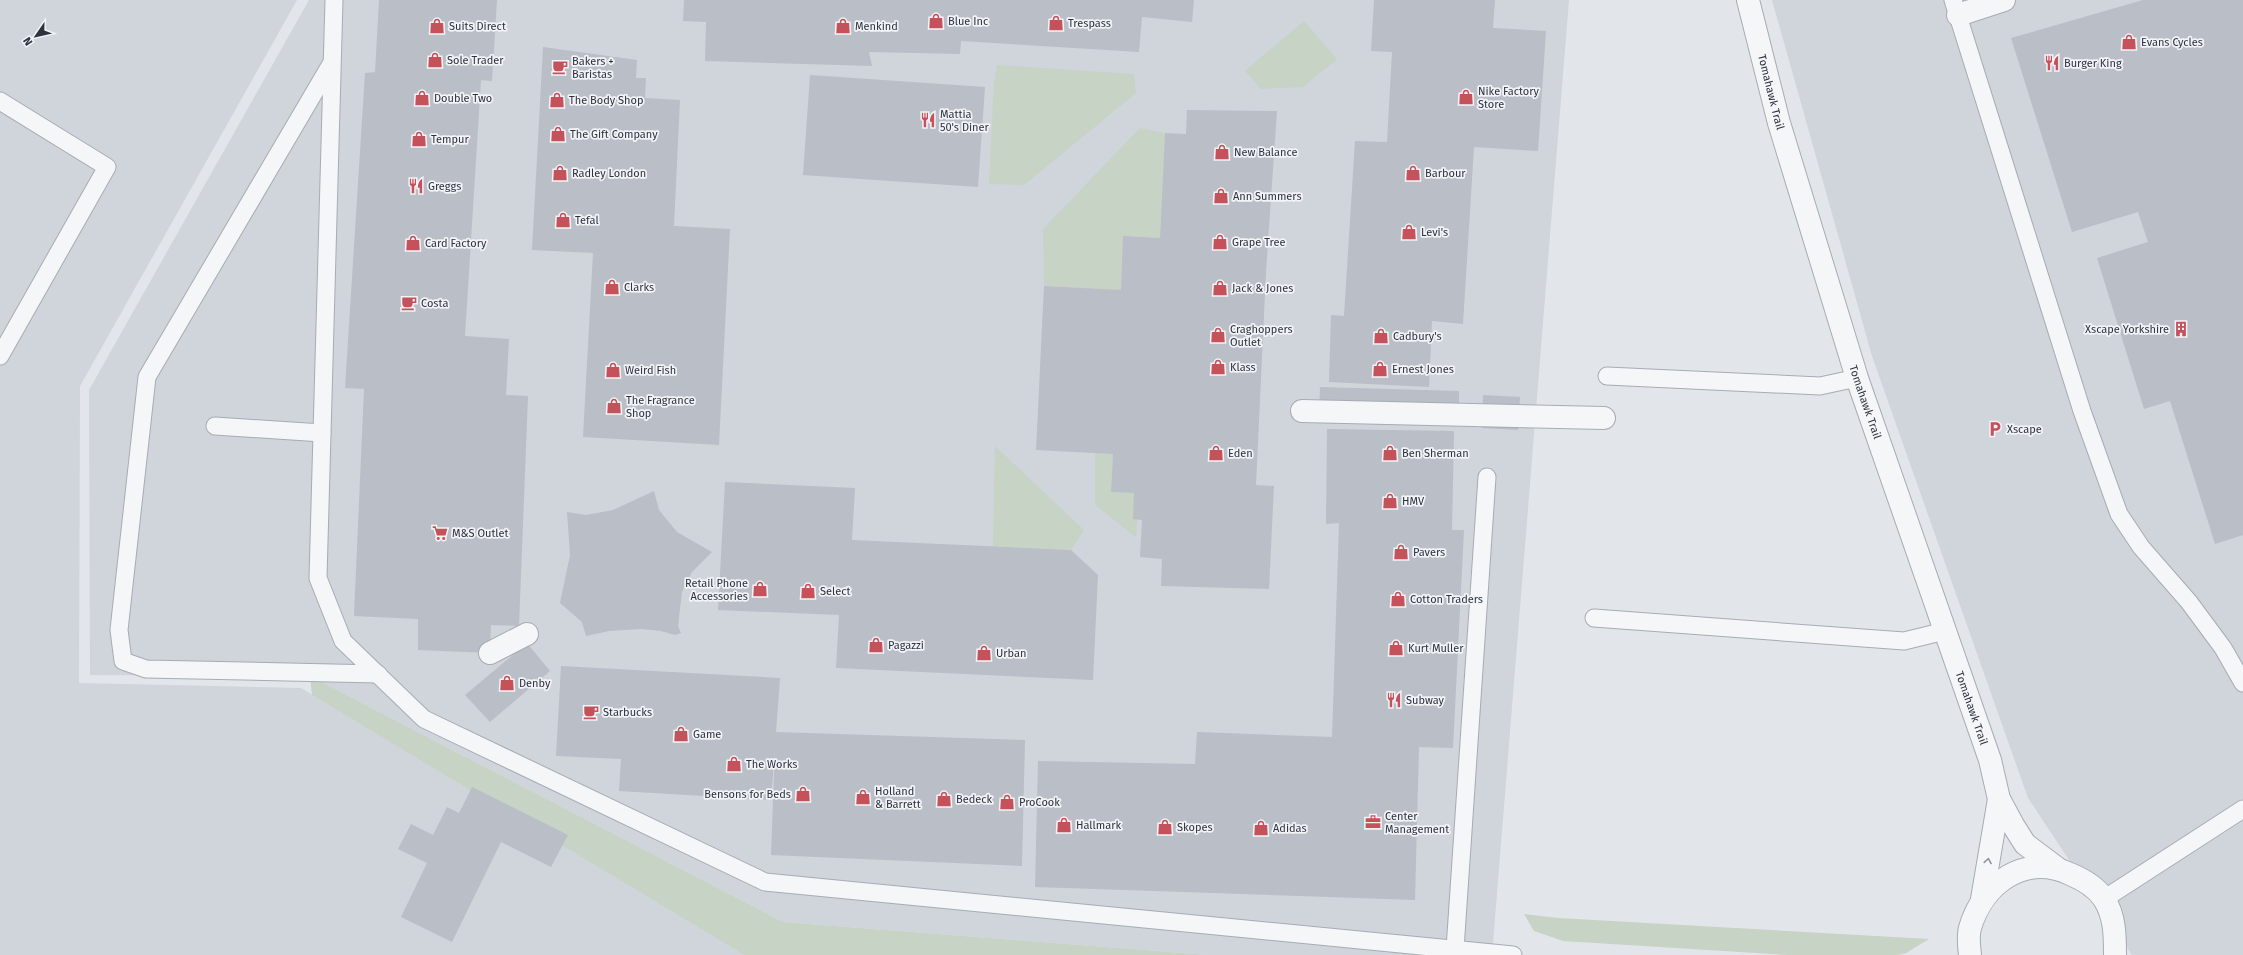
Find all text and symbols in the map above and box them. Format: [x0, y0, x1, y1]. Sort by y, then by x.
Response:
shop icon: Blue Inc [927, 12, 945, 30]
shop icon: Trespass [1047, 14, 1065, 32]
place label: Blue Inc [948, 15, 988, 28]
north arrow [16, 16, 56, 56]
shop icon: Suits Direct [428, 17, 446, 35]
shop icon: Menkind [834, 17, 852, 35]
place label: Trespass [1068, 17, 1111, 30]
place label: Suits Direct [449, 20, 506, 33]
place label: Menkind [855, 20, 898, 33]
shop icon: Evans Cycles [2120, 33, 2138, 51]
text: N [21, 35, 36, 48]
place label: Evans Cycles [2141, 36, 2203, 49]
shop icon: Sole Trader [426, 51, 444, 69]
street label: Tomahawk Trail [1755, 53, 1787, 132]
place label: Sole Trader [447, 54, 504, 67]
restaurant icon: Burger King [2043, 54, 2061, 72]
place label: Bakers + Baristas [572, 55, 614, 81]
place label: Burger King [2064, 57, 2122, 70]
cafe icon: Bakers + Baristas [551, 58, 569, 76]
place label: Nike Factory Store [1478, 85, 1540, 111]
shop icon: Nike Factory Store [1457, 88, 1475, 106]
shop icon: Double Two [413, 89, 431, 107]
shop icon: The Body Shop [548, 91, 566, 109]
place label: Double Two [434, 92, 492, 105]
place label: The Body Shop [569, 94, 643, 107]
place label: Mattia 50's Diner [940, 108, 990, 134]
restaurant icon: Mattia 50's Diner [919, 111, 937, 129]
shop icon: The Gift Company [549, 125, 567, 143]
place label: The Gift Company [570, 128, 658, 141]
shop icon: Tempur [410, 130, 428, 148]
place label: Tempur [431, 133, 469, 146]
shop icon: New Balance [1213, 143, 1231, 161]
place label: New Balance [1234, 146, 1298, 159]
shop icon: Radley London [551, 164, 569, 182]
shop icon: Barbour [1404, 164, 1422, 182]
place label: Radley London [572, 167, 646, 180]
place label: Barbour [1425, 167, 1466, 180]
restaurant icon: Greggs [407, 177, 425, 195]
place label: Greggs [428, 180, 461, 193]
shop icon: Ann Summers [1212, 187, 1230, 205]
place label: Ann Summers [1233, 190, 1302, 203]
shop icon: Tefal [554, 211, 572, 229]
place label: Tefal [575, 214, 599, 227]
shop icon: Levi's [1400, 223, 1418, 241]
place label: Levi's [1421, 226, 1448, 239]
shop icon: Grape Tree [1211, 233, 1229, 251]
shop icon: Card Factory [404, 234, 422, 252]
place label: Grape Tree [1232, 236, 1286, 249]
place label: Card Factory [425, 237, 487, 250]
shop icon: Clarks [603, 278, 621, 296]
shop icon: Jack & Jones [1211, 279, 1229, 297]
place label: Clarks [624, 281, 654, 294]
place label: Jack & Jones [1232, 282, 1293, 295]
cafe icon: Costa [400, 294, 418, 312]
place label: Costa [421, 297, 448, 310]
building icon: Xscape Yorkshire [2172, 320, 2190, 338]
place label: Craghoppers Outlet [1230, 323, 1293, 349]
place label: Xscape Yorkshire [2085, 323, 2169, 336]
shop icon: Craghoppers Outlet [1209, 326, 1227, 344]
shop icon: Cadbury's [1372, 327, 1390, 345]
place label: Cadbury's [1393, 330, 1442, 343]
shop icon: Klass [1209, 358, 1227, 376]
shop icon: Ernest Jones [1371, 360, 1389, 378]
shop icon: Weird Fish [604, 361, 622, 379]
place label: Klass [1230, 361, 1256, 374]
place label: Ernest Jones [1392, 363, 1454, 376]
place label: Weird Fish [625, 364, 676, 377]
street label: Tomahawk Trail [1846, 364, 1884, 441]
place label: The Fragrance Shop [626, 394, 695, 420]
shop icon: The Fragrance Shop [605, 397, 623, 415]
parking icon: Xscape [1986, 420, 2004, 438]
place label: Xscape [2007, 423, 2042, 436]
shop icon: Eden [1207, 444, 1225, 462]
shop icon: Ben Sherman [1381, 444, 1399, 462]
place label: Eden [1228, 447, 1253, 460]
place label: Ben Sherman [1402, 447, 1469, 460]
shop icon: HMV [1381, 492, 1399, 510]
place label: HMV [1402, 495, 1425, 508]
supermarket icon: M&S Outlet [431, 524, 449, 542]
place label: M&S Outlet [452, 527, 509, 540]
shop icon: Pavers [1392, 543, 1410, 561]
place label: Pavers [1413, 546, 1445, 559]
place label: Retail Phone Accessories [685, 577, 748, 603]
shop icon: Retail Phone Accessories [751, 580, 769, 598]
shop icon: Select [799, 582, 817, 600]
place label: Select [820, 585, 850, 598]
shop icon: Cotton Traders [1389, 590, 1407, 608]
place label: Cotton Traders [1410, 593, 1483, 606]
shop icon: Pagazzi [867, 636, 885, 654]
place label: Pagazzi [888, 639, 924, 652]
shop icon: Kurt Muller [1387, 639, 1405, 657]
place label: Kurt Muller [1408, 642, 1464, 655]
shop icon: Urban [975, 644, 993, 662]
place label: Urban [996, 647, 1026, 660]
street label: Tomahawk Trail [1953, 670, 1990, 747]
shop icon: Denby [498, 674, 516, 692]
place label: Denby [519, 677, 551, 690]
restaurant icon: Subway [1385, 691, 1403, 709]
place label: Subway [1406, 694, 1445, 707]
cafe icon: Starbucks [582, 703, 600, 721]
place label: Starbucks [603, 706, 652, 719]
shop icon: Game [672, 725, 690, 743]
place label: Game [693, 728, 721, 741]
shop icon: The Works [725, 755, 743, 773]
place label: The Works [746, 758, 797, 771]
shop icon: Bensons for Beds [794, 785, 812, 803]
place label: Holland & Barrett [875, 785, 921, 811]
place label: Bensons for Beds [704, 788, 791, 801]
shop icon: Holland & Barrett [854, 788, 872, 806]
shop icon: Bedeck [935, 790, 953, 808]
place label: Bedeck [956, 793, 993, 806]
shop icon: ProCook [998, 793, 1016, 811]
place label: ProCook [1019, 796, 1060, 809]
place label: Center Management [1385, 810, 1449, 836]
office icon: Center Management [1364, 813, 1382, 831]
shop icon: Hallmark [1055, 816, 1073, 834]
shop icon: Skopes [1156, 818, 1174, 836]
place label: Hallmark [1076, 819, 1121, 832]
shop icon: Adidas [1252, 819, 1270, 837]
place label: Skopes [1177, 821, 1213, 834]
place label: Adidas [1273, 822, 1307, 835]
one-way arrow [1983, 858, 1992, 864]

